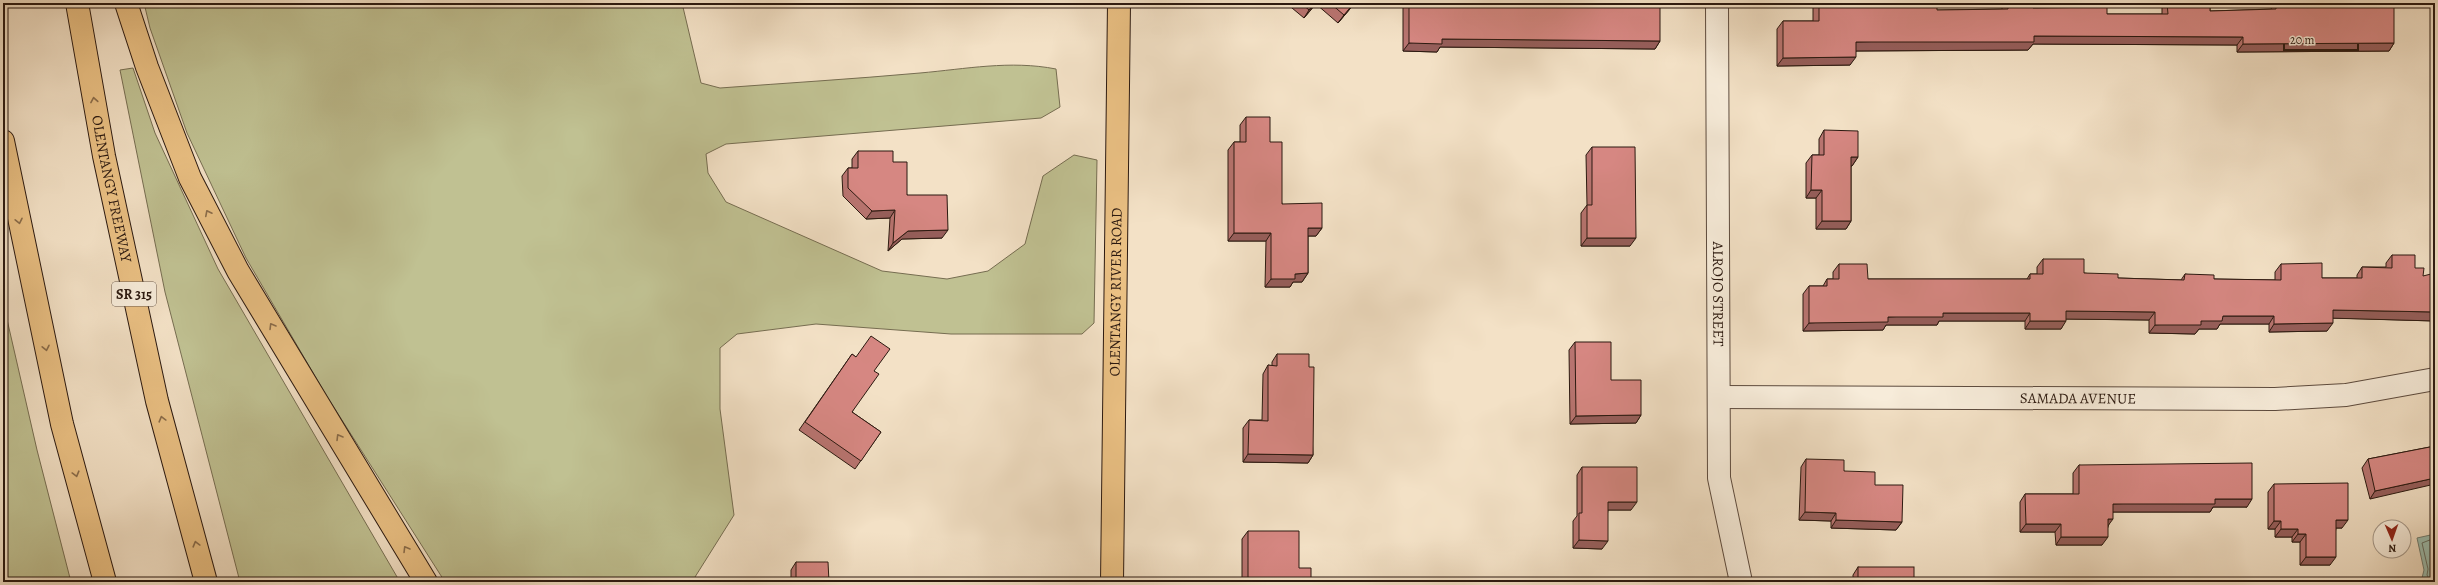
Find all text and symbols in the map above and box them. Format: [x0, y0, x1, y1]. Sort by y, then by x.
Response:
scale bar [2284, 26, 2358, 52]
text: 20 m [2290, 32, 2314, 48]
one-way arrow [91, 97, 99, 103]
street label: OLENTANGY FREEWAY [87, 114, 137, 265]
street label: OLENTANGY RIVER ROAD [1104, 207, 1127, 377]
one-way arrow [205, 209, 213, 217]
one-way arrow [14, 218, 22, 224]
street label: ALROJO STREET [1708, 240, 1728, 347]
road number: SR 315 [112, 282, 156, 306]
one-way arrow [269, 323, 276, 330]
one-way arrow [41, 345, 49, 351]
street label: SAMADA AVENUE [2020, 388, 2136, 408]
one-way arrow [158, 416, 166, 422]
one-way arrow [336, 434, 343, 441]
one-way arrow [71, 471, 80, 478]
north arrow [2372, 519, 2412, 559]
one-way arrow [192, 541, 201, 548]
text: N [2388, 541, 2397, 556]
one-way arrow [403, 546, 410, 553]

